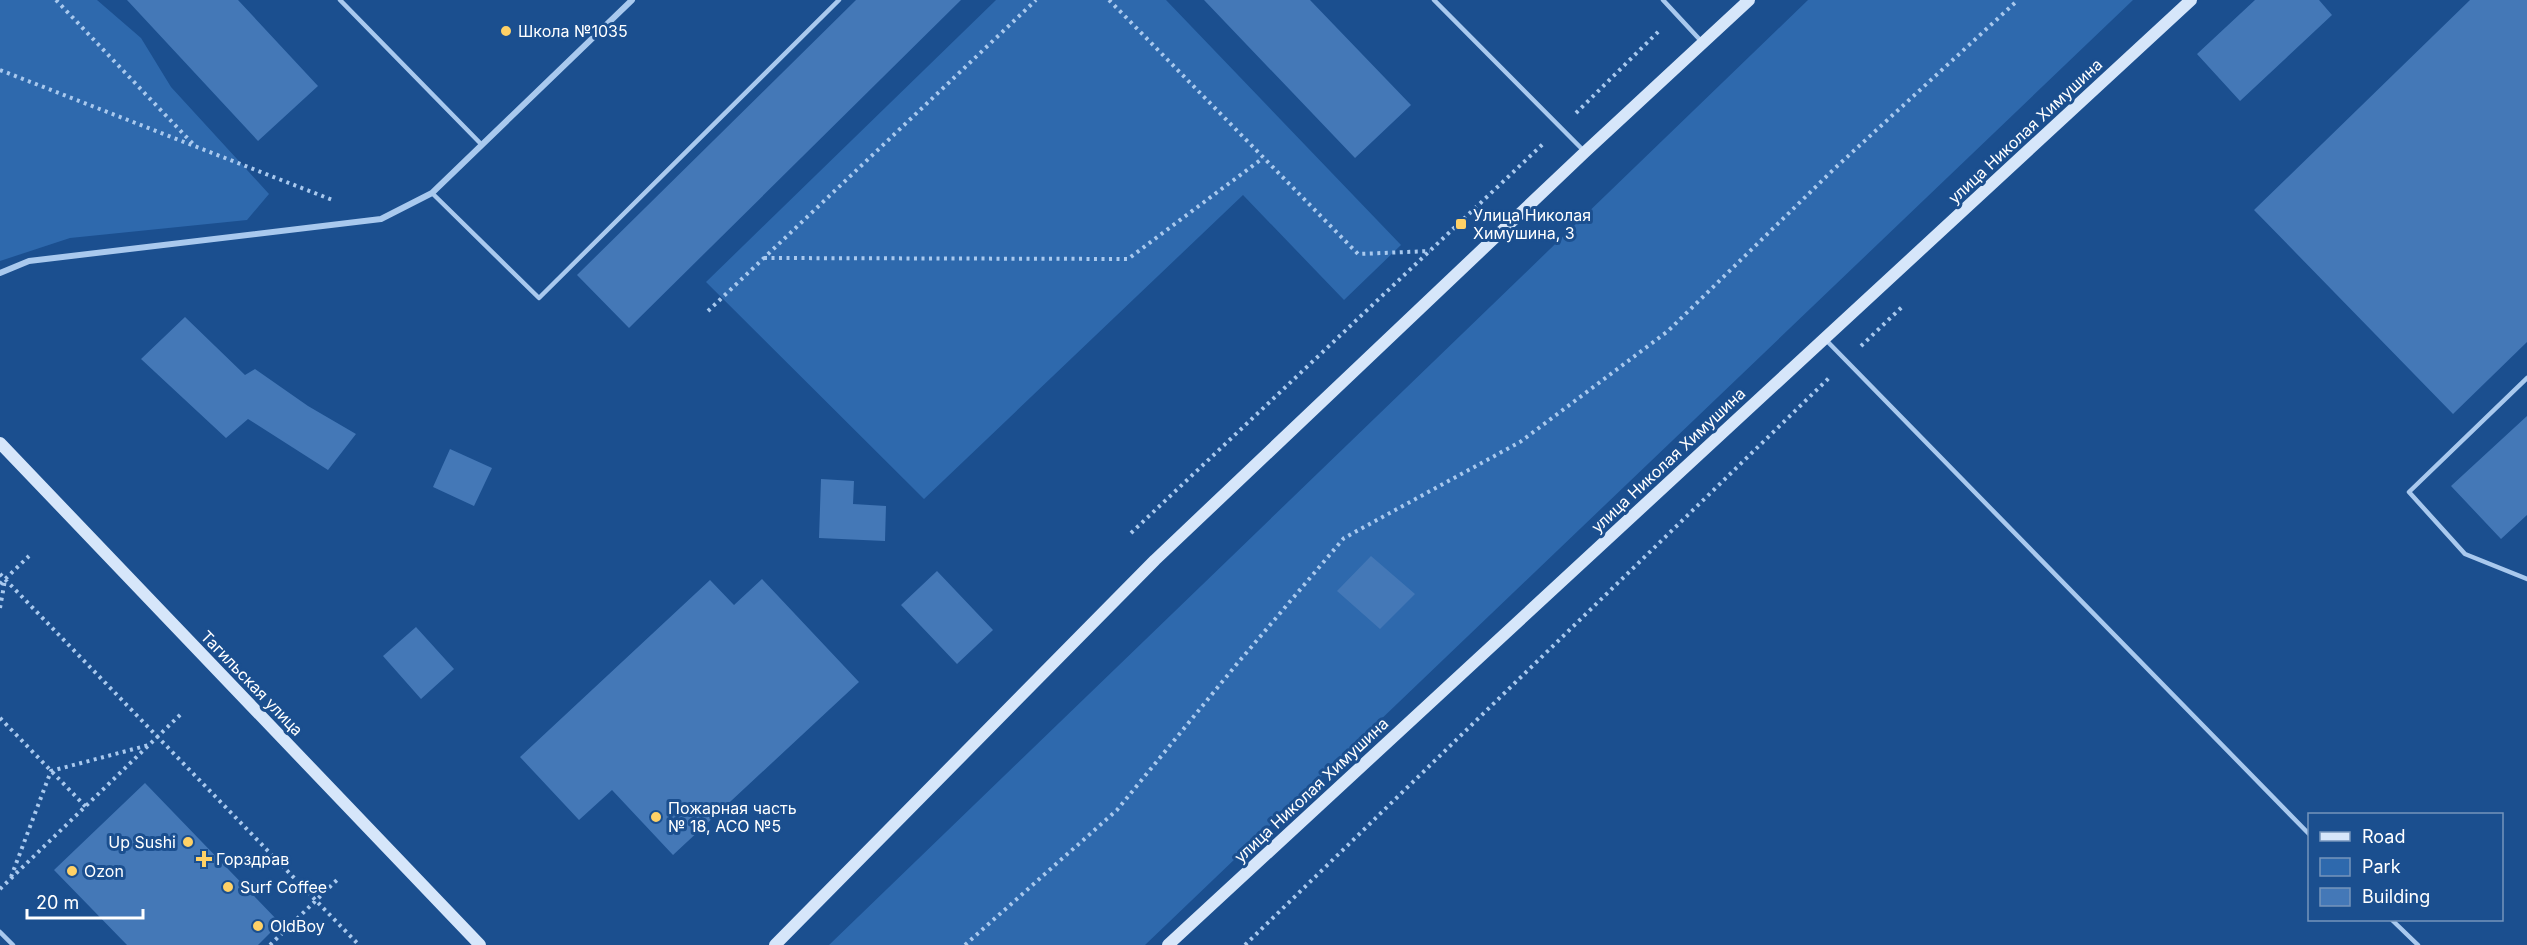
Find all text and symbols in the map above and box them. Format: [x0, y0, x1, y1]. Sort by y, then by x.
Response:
place label: Школа №1035 [518, 21, 628, 41]
marker: Школа №1035 [499, 24, 513, 38]
street label: улица Николая Химушина [1944, 54, 2106, 208]
place label: Улица Николая Химушина, 3 [1473, 205, 1591, 243]
marker: Улица Николая Химушина, 3 [1454, 217, 1468, 231]
street label: улица Николая Химушина [1587, 383, 1749, 537]
street label: Тагильская улица [197, 626, 307, 740]
street label: улица Николая Химушина [1230, 713, 1392, 867]
place label: Пожарная часть № 18, АСО №5 [668, 798, 797, 836]
marker: Пожарная часть № 18, АСО №5 [649, 810, 663, 824]
legend [2308, 813, 2503, 921]
text: Road [2362, 826, 2405, 847]
place label: Up Sushi [108, 832, 176, 852]
marker: Up Sushi [181, 835, 195, 849]
place label: Горздрав [216, 849, 289, 869]
marker: Горздрав [197, 852, 211, 866]
text: Park [2362, 856, 2401, 877]
place label: Ozon [84, 861, 124, 881]
marker: Ozon [65, 864, 79, 878]
place label: Surf Coffee [240, 877, 327, 897]
marker: Surf Coffee [221, 880, 235, 894]
scale bar [27, 882, 142, 920]
text: Building [2362, 886, 2430, 907]
text: 20 m [36, 892, 79, 913]
place label: OldBoy [270, 916, 325, 936]
marker: OldBoy [251, 919, 265, 933]

